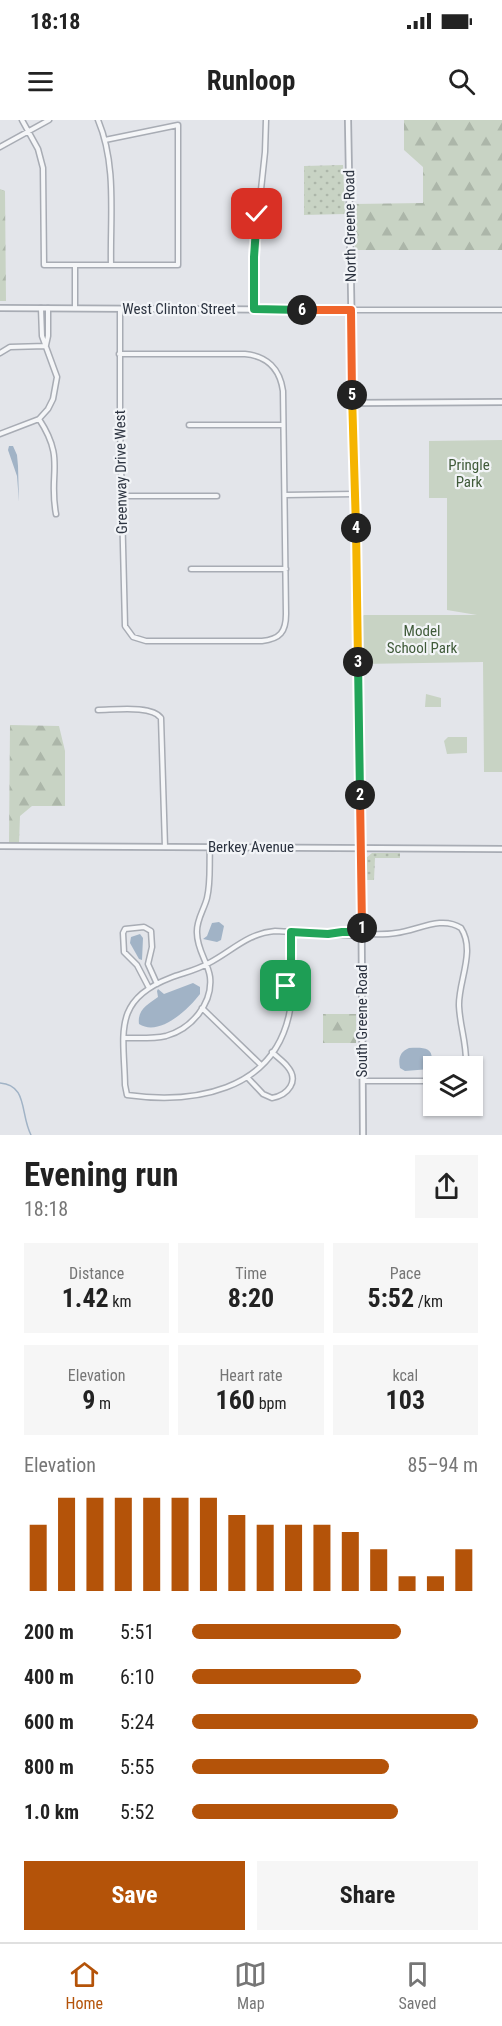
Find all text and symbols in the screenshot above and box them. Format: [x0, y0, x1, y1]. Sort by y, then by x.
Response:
text: 18:18 [30, 9, 81, 34]
icon: menu [24, 65, 57, 98]
text: Runloop [207, 65, 295, 97]
icon: search [445, 65, 478, 98]
street label: North Greene Road [340, 170, 360, 282]
pin [231, 188, 282, 239]
icon: check [240, 197, 273, 230]
pin: 6 [287, 295, 317, 325]
street label: West Clinton Street [122, 300, 236, 318]
text: 6 [298, 300, 306, 319]
pin: 5 [337, 380, 367, 410]
text: 5 [348, 385, 356, 404]
street label: Greenway Drive West [111, 410, 131, 534]
park label: Pringle Park [448, 456, 490, 491]
pin: 4 [341, 513, 371, 543]
text: 4 [352, 518, 360, 537]
park label: Model School Park [387, 622, 458, 657]
pin: 3 [343, 647, 373, 677]
text: 3 [354, 652, 362, 671]
pin: 2 [345, 780, 375, 810]
text: 2 [356, 785, 364, 804]
street label: Berkey Avenue [208, 838, 294, 856]
pin: 1 [347, 913, 377, 943]
text: 1 [358, 918, 366, 937]
pin [260, 960, 311, 1011]
street label: South Greene Road [353, 965, 371, 1077]
icon: arrive [269, 969, 302, 1002]
map controls [423, 1056, 483, 1116]
button: layers [423, 1056, 483, 1116]
text: Evening run [24, 1155, 179, 1194]
button: share [415, 1155, 478, 1218]
text: 18:18 [24, 1197, 68, 1221]
text: Distance [69, 1264, 124, 1283]
text: Time [235, 1264, 267, 1283]
text: Pace [390, 1264, 421, 1283]
text: 1.42 [62, 1283, 109, 1313]
text: 8:20 [228, 1283, 274, 1313]
text: 5:52 [368, 1283, 414, 1313]
text: km [109, 1292, 132, 1311]
text: /km [414, 1292, 443, 1311]
text: Elevation [68, 1366, 125, 1385]
text: Heart rate [219, 1366, 283, 1385]
text: kcal [392, 1366, 418, 1385]
text: 9 [82, 1385, 95, 1415]
text: 160 [216, 1385, 255, 1415]
text: 103 [386, 1385, 425, 1415]
text: m [95, 1394, 111, 1413]
text: bpm [255, 1394, 286, 1413]
text: Elevation [24, 1453, 96, 1477]
text: 85–94 m [407, 1453, 478, 1477]
text: 200 m [24, 1620, 74, 1644]
text: 5:51 [120, 1620, 154, 1644]
text: 400 m [24, 1665, 74, 1689]
text: 6:10 [120, 1665, 154, 1689]
text: 600 m [24, 1710, 74, 1734]
text: 5:24 [120, 1710, 154, 1734]
text: 800 m [24, 1755, 74, 1779]
text: 5:55 [120, 1755, 154, 1779]
text: 1.0 km [24, 1800, 79, 1824]
text: 5:52 [120, 1800, 154, 1824]
button: Save [24, 1861, 245, 1930]
button: Share [257, 1861, 478, 1930]
tab: Home [66, 1958, 103, 2013]
tab: Map [234, 1958, 267, 2013]
tab: Saved [398, 1958, 436, 2013]

